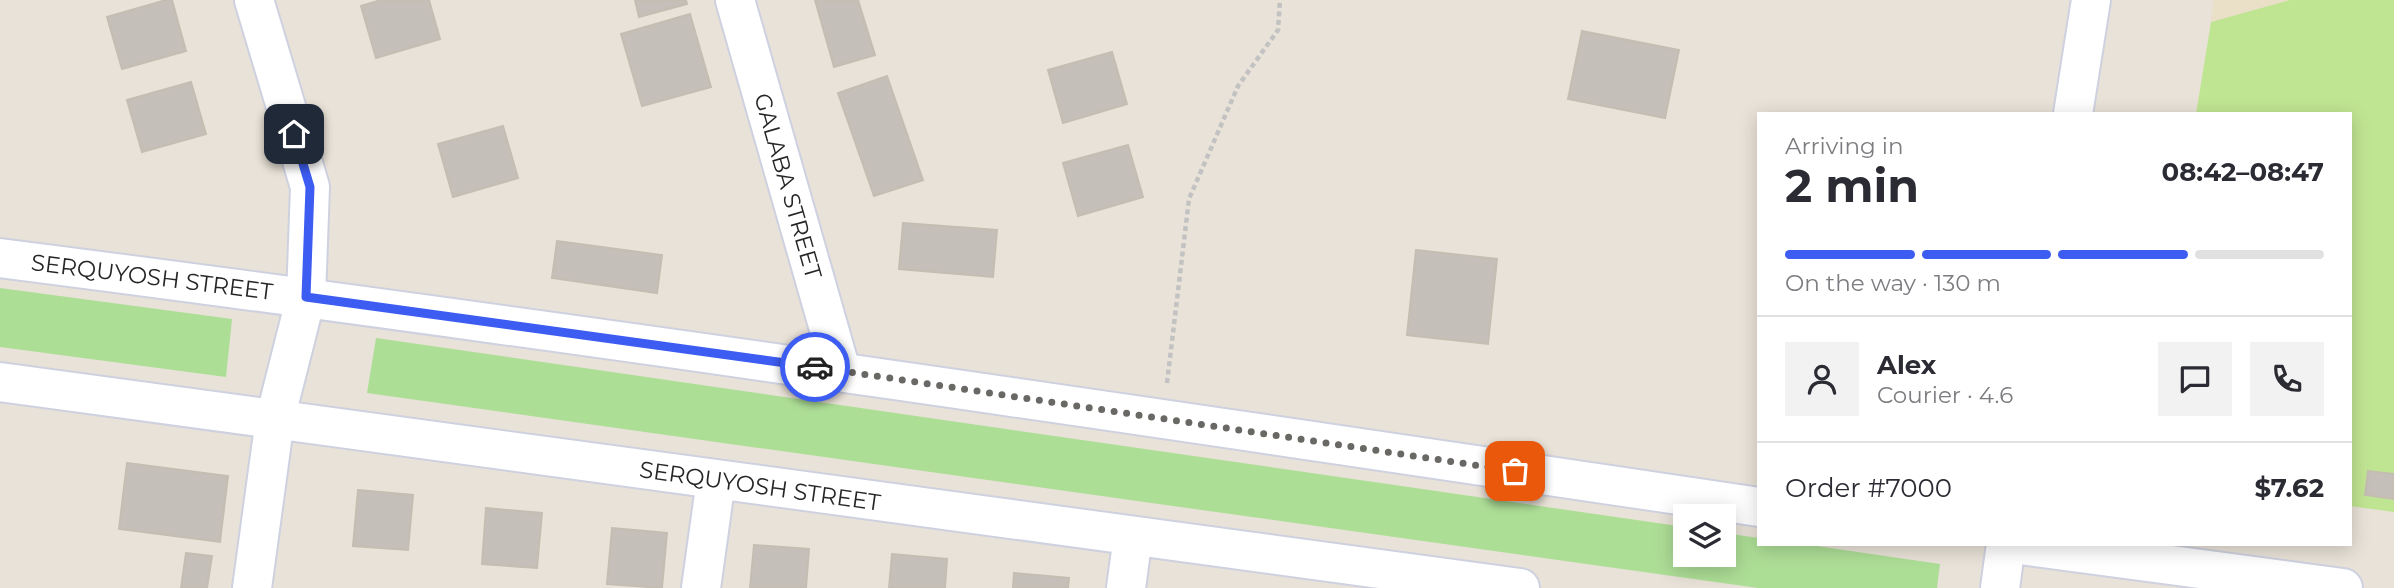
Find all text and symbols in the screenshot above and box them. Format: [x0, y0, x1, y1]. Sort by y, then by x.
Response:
street label: GALABA STREET [748, 90, 828, 283]
pin [264, 104, 324, 164]
icon: home [275, 115, 313, 153]
text: Arriving in [1785, 132, 1904, 160]
text: 08:42–08:47 [2162, 156, 2324, 188]
text: 2 min [1785, 157, 1919, 214]
street label: SERQUYOSH STREET [30, 248, 275, 306]
text: On the way · 130 m [1785, 269, 2001, 297]
courier [780, 332, 850, 402]
button: person [1785, 342, 1859, 416]
button: chat [2158, 342, 2232, 416]
button: phone [2250, 342, 2324, 416]
icon: car [796, 348, 834, 386]
text: Alex [1877, 349, 1936, 381]
text: Courier · 4.6 [1877, 381, 2013, 409]
pin [1485, 441, 1545, 501]
icon: bag [1496, 452, 1534, 490]
street label: SERQUYOSH STREET [638, 455, 883, 517]
text: Order #7000 [1785, 472, 1952, 504]
text: $7.62 [2254, 472, 2324, 504]
map controls [1673, 504, 1736, 567]
button: layers [1673, 504, 1736, 567]

